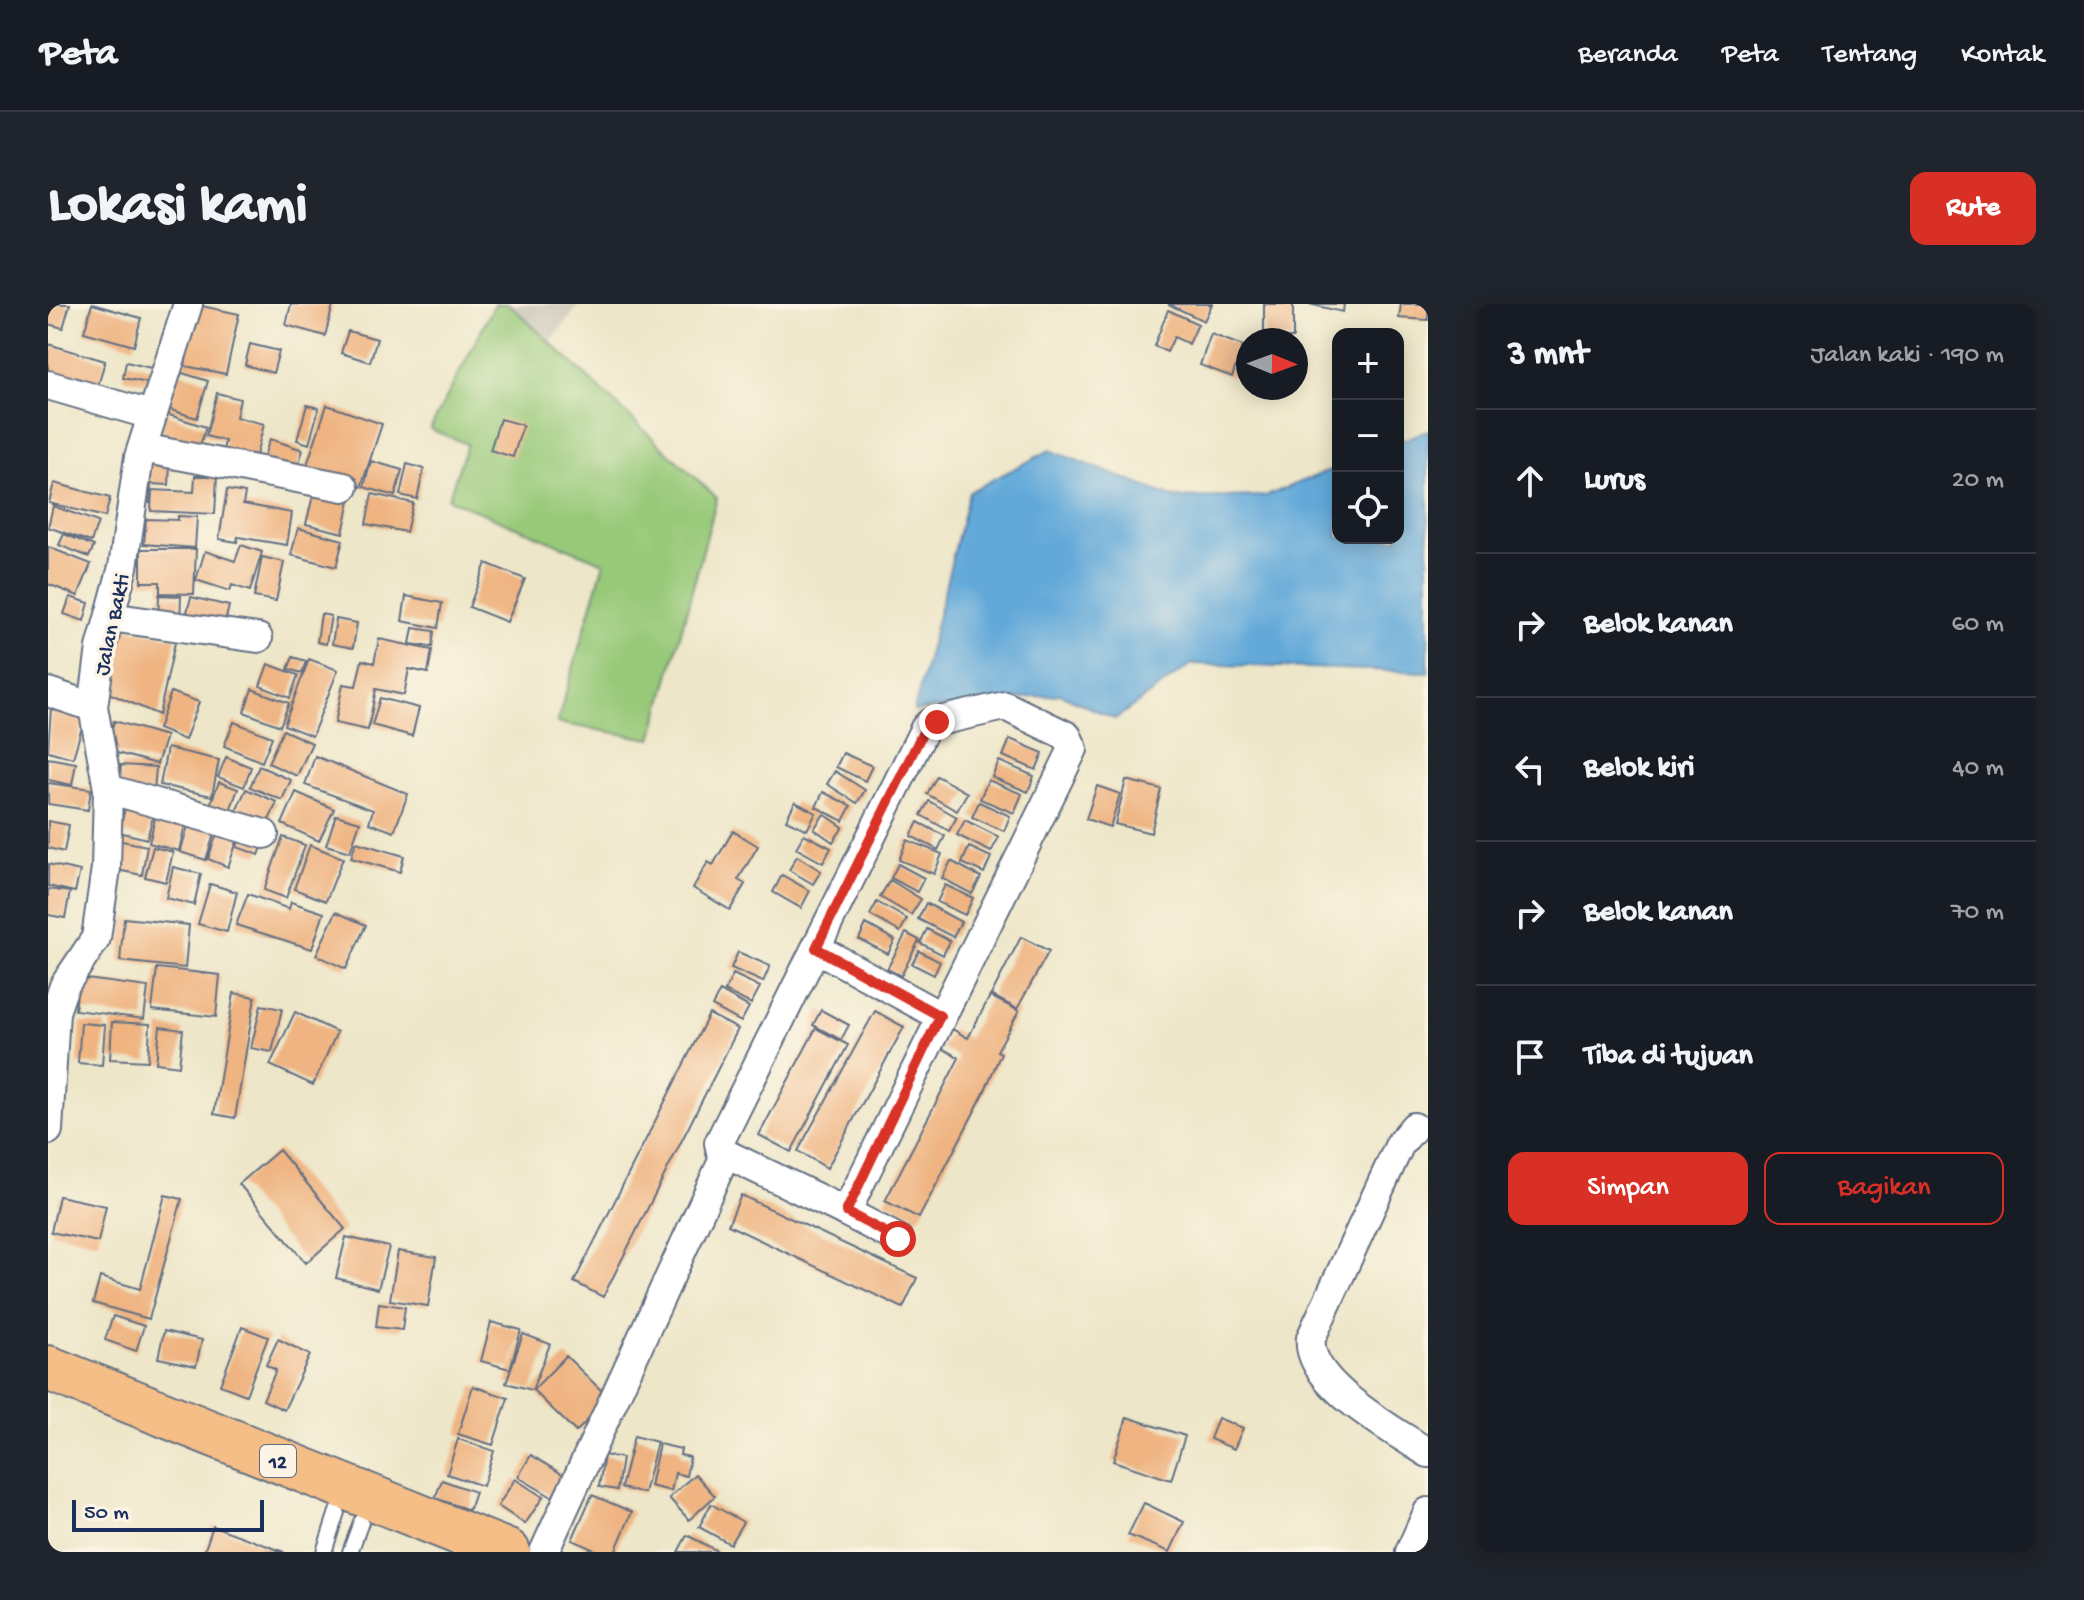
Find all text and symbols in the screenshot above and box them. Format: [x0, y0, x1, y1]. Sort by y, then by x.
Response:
text: Peta [40, 33, 117, 77]
text: Beranda [1578, 39, 1678, 72]
text: Peta [1722, 39, 1779, 72]
text: Tentang [1823, 39, 1917, 72]
text: Kontak [1961, 39, 2044, 72]
button: Rute [1910, 172, 2036, 245]
text: Lokasi kami [48, 175, 308, 241]
north arrow [1236, 328, 1308, 400]
map controls [1332, 328, 1404, 544]
button: + [1332, 328, 1404, 400]
text: 3 mnt [1508, 336, 1588, 376]
text: Jalan kaki · 190 m [1810, 341, 2004, 372]
button: − [1332, 400, 1404, 472]
icon: ahead [1508, 459, 1552, 503]
text: Lurus [1584, 464, 1645, 499]
text: 20 m [1952, 466, 2004, 497]
button: locate [1332, 472, 1404, 544]
street label: Jalan Bakti [90, 571, 137, 678]
icon: right [1508, 603, 1552, 647]
text: Belok kanan [1584, 608, 1733, 643]
text: 60 m [1951, 610, 2004, 641]
route end [919, 704, 955, 740]
icon: left [1508, 747, 1552, 791]
text: Belok kiri [1584, 752, 1694, 787]
text: 40 m [1952, 754, 2004, 785]
icon: right [1508, 891, 1552, 935]
text: Belok kanan [1584, 896, 1733, 931]
text: 70 m [1951, 898, 2004, 929]
icon: arrive [1508, 1035, 1552, 1079]
text: Tiba di tujuan [1584, 1040, 1753, 1075]
button: Simpan [1508, 1152, 1748, 1225]
button: Bagikan [1764, 1152, 2004, 1225]
route start [880, 1221, 916, 1257]
road number: 12 [260, 1445, 296, 1477]
scale bar [72, 1496, 264, 1532]
text: 50 m [84, 1501, 129, 1527]

